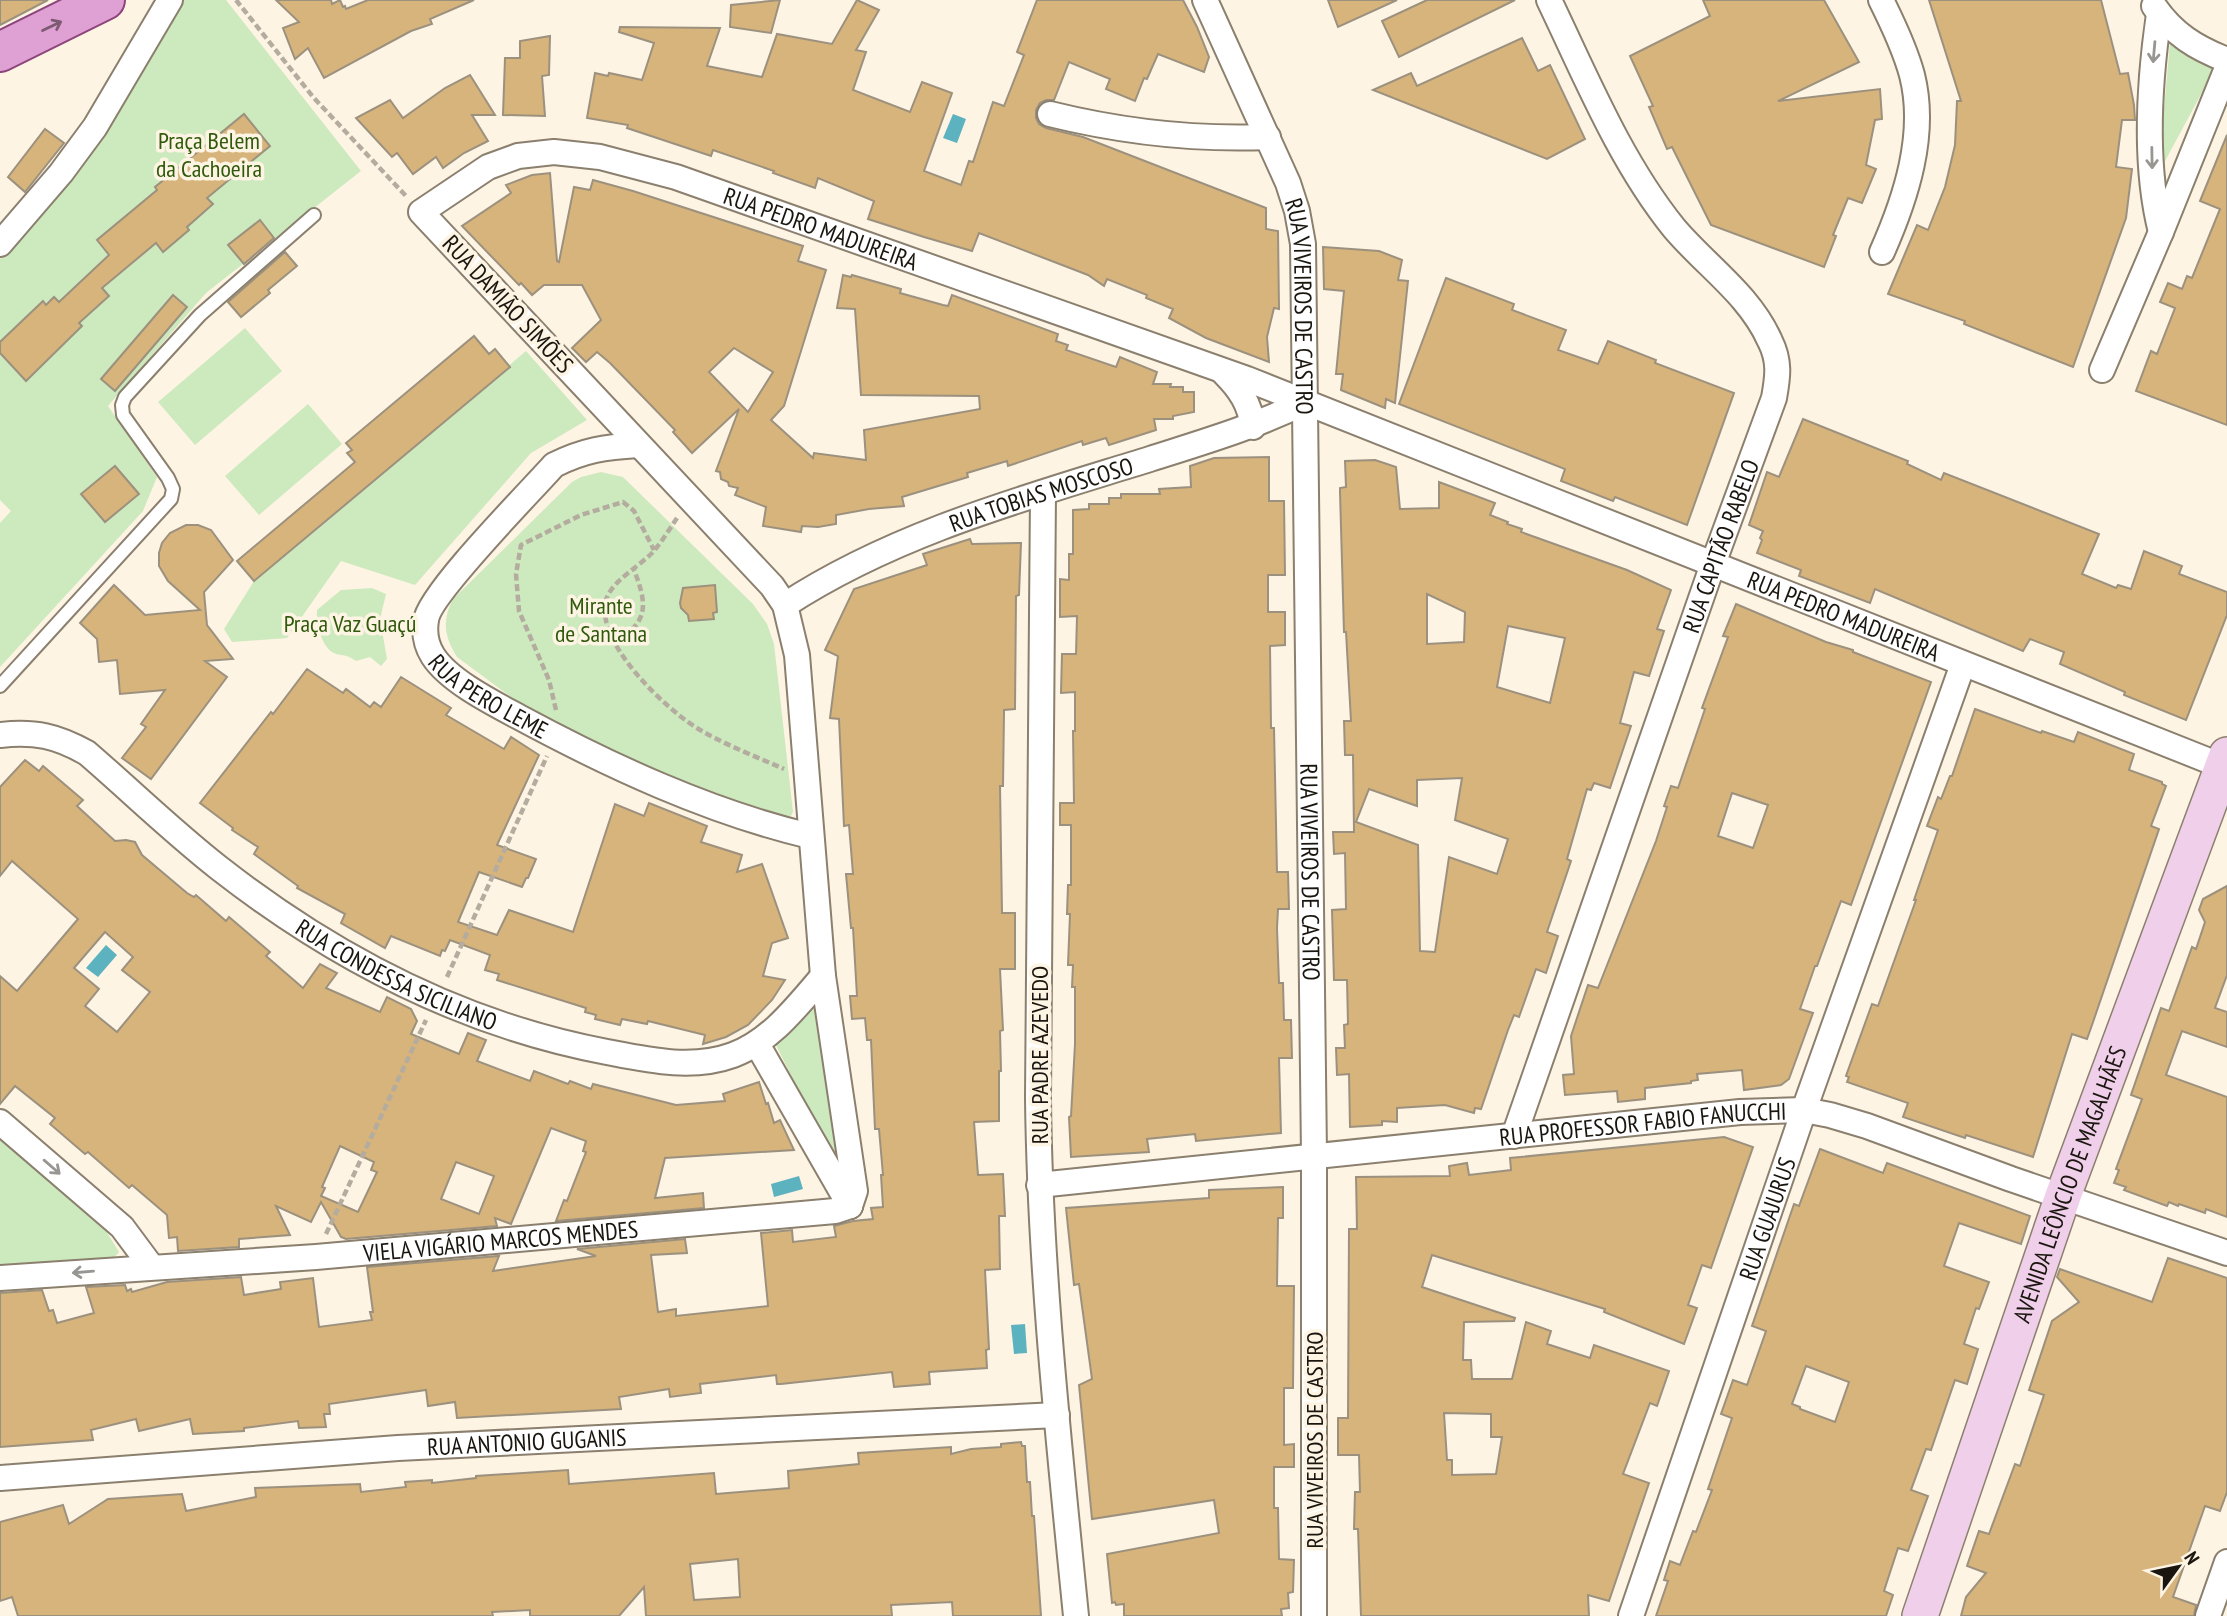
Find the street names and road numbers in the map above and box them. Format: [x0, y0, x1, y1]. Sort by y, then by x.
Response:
street label: RUA PEDRO MADUREIRA [719, 180, 923, 277]
street label: RUA VIVEIROS DE CASTRO [1278, 194, 1321, 415]
street label: RUA DAMIÃO SIMÕES [436, 228, 580, 380]
street label: RUA TOBIAS MOSCOSO [945, 450, 1137, 539]
street label: RUA CAPITÃO RABELO [1675, 455, 1766, 637]
street label: RUA PEDRO MADUREIRA [1743, 564, 1945, 668]
street label: RUA PERO LEME [422, 648, 553, 745]
street label: RUA VIVEIROS DE CASTRO [1294, 763, 1327, 981]
street label: RUA CONDESSA SICILIANO [290, 912, 501, 1037]
street label: RUA PADRE AZEVEDO [1024, 966, 1055, 1144]
street label: AVENIDA LEÔNCIO DE MAGALHÃES [2006, 1042, 2133, 1326]
street label: RUA PROFESSOR FABIO FANUCCHI [1498, 1095, 1787, 1152]
street label: RUA GUAJURUS [1731, 1153, 1802, 1284]
street label: VIELA VIGÁRIO MARCOS MENDES [361, 1213, 639, 1268]
street label: RUA VIVEIROS DE CASTRO [1299, 1332, 1330, 1548]
street label: RUA ANTONIO GUGANIS [426, 1421, 627, 1462]

